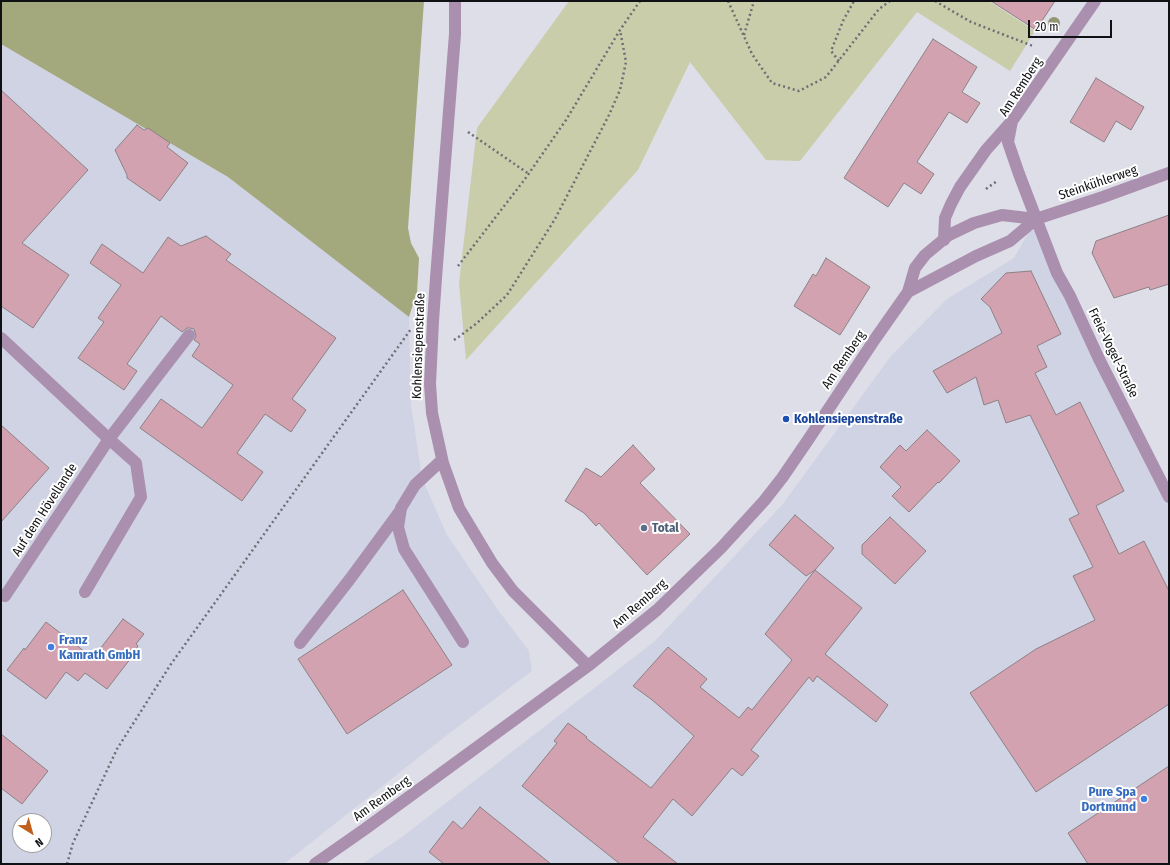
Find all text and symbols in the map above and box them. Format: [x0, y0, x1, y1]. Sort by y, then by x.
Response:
scale bar [1030, 12, 1114, 38]
text: 20 m [1035, 20, 1059, 34]
street label: Am Remberg [996, 55, 1046, 119]
street label: Steinkühlerweg [1057, 162, 1139, 204]
street label: Kohlensiepenstraße [409, 293, 429, 399]
street label: Freie-Vogel-Straße [1085, 306, 1141, 400]
street label: Am Remberg [819, 328, 869, 392]
place label: Kohlensiepenstraße [794, 411, 903, 427]
marker: Kohlensiepenstraße [781, 414, 791, 424]
street label: Auf dem Hövellande [9, 461, 81, 559]
place label: Total [652, 520, 679, 536]
marker: Total [639, 523, 649, 533]
street label: Am Remberg [610, 576, 670, 632]
place label: Franz Kamrath GmbH [59, 632, 140, 663]
marker: Franz Kamrath GmbH [46, 642, 56, 652]
street label: Am Remberg [350, 773, 414, 825]
place label: Pure Spa Dortmund [1081, 784, 1136, 815]
marker: Pure Spa Dortmund [1139, 794, 1149, 804]
north arrow [12, 813, 52, 853]
text: N [32, 835, 45, 849]

